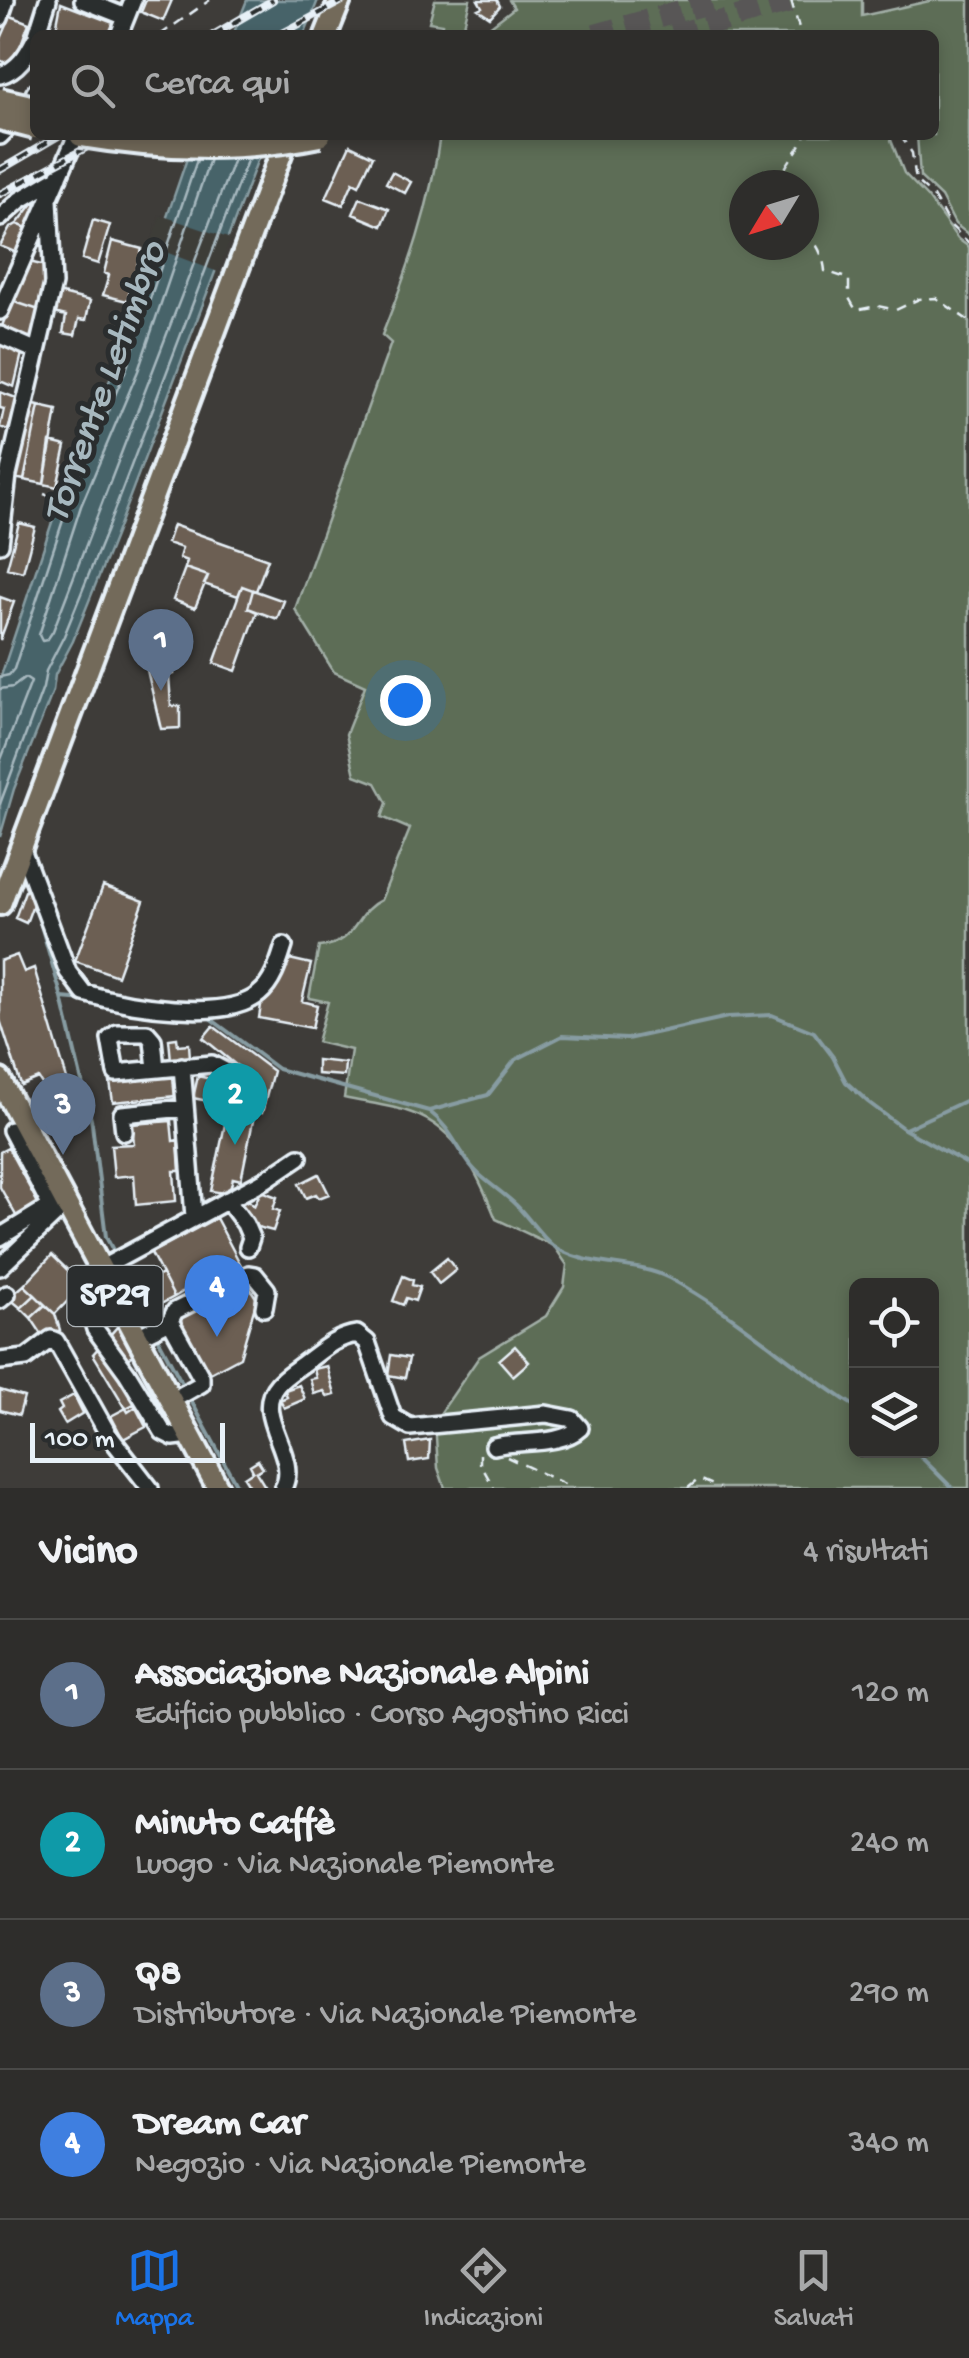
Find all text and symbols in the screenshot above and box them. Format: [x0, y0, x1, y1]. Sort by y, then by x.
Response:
search box [30, 30, 939, 140]
icon: search [65, 58, 120, 113]
text: Cerca qui [145, 63, 290, 107]
north arrow [729, 170, 819, 260]
water label: Torrente Letimbro [34, 234, 180, 530]
pin: 1 [128, 608, 194, 691]
your location [380, 675, 431, 726]
pin: 2 [202, 1062, 268, 1145]
pin: 3 [30, 1072, 96, 1155]
pin: 4 [184, 1254, 250, 1337]
road number: SP29 [68, 1266, 162, 1326]
map controls [849, 1278, 939, 1458]
button: locate [849, 1278, 939, 1368]
button: layers [849, 1368, 939, 1458]
scale bar [30, 1418, 225, 1462]
text: 100 m [45, 1424, 115, 1457]
text: Vicino [40, 1529, 138, 1578]
text: 4 risultati [803, 1534, 929, 1572]
text: Associazione Nazionale Alpini [135, 1653, 590, 1697]
text: 1 [66, 1675, 79, 1713]
text: 120 m [852, 1675, 929, 1713]
text: Edificio pubblico · Corso Agostino Ricci [135, 1697, 629, 1735]
text: Minuto Caffè [135, 1803, 334, 1847]
text: 2 [65, 1825, 80, 1863]
text: 240 m [850, 1825, 929, 1863]
text: Luogo · Via Nazionale Piemonte [135, 1847, 554, 1885]
text: Q8 [135, 1953, 181, 1997]
text: 3 [64, 1975, 81, 2013]
text: 290 m [849, 1975, 929, 2013]
text: Distributore · Via Nazionale Piemonte [135, 1997, 636, 2035]
text: Dream Car [135, 2103, 305, 2147]
text: 4 [65, 2125, 80, 2163]
text: 340 m [849, 2125, 929, 2163]
text: Negozio · Via Nazionale Piemonte [135, 2147, 586, 2185]
tab: Mappa [115, 2243, 193, 2336]
tab: Indicazioni [424, 2243, 543, 2336]
tab: Salvati [774, 2243, 854, 2336]

